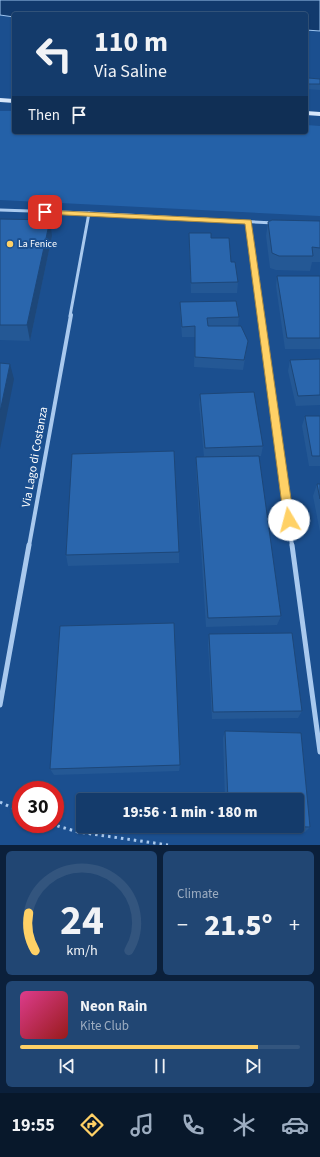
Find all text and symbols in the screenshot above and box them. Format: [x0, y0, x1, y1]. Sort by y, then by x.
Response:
text: 110 m [94, 22, 168, 62]
icon: left [28, 28, 80, 80]
text: Via Saline [94, 59, 167, 84]
icon: arrive [68, 104, 90, 126]
text: Then [28, 105, 60, 126]
pin [28, 195, 62, 229]
icon: arrive [34, 201, 56, 223]
place label: La Fenice [18, 237, 57, 251]
marker: La Fenice [5, 239, 15, 249]
street label: Via Lago di Costanza [18, 405, 52, 509]
position arrow [268, 499, 310, 541]
speed limit sign: 30 [12, 781, 64, 833]
text: 19:56 · 1 min · 180 m [123, 802, 257, 823]
text: Climate [177, 885, 219, 903]
text: 24 [60, 891, 103, 951]
text: 21.5° [204, 904, 273, 947]
text: − [177, 909, 188, 941]
text: + [289, 909, 300, 941]
text: km/h [66, 940, 97, 961]
text: Neon Rain [80, 996, 147, 1017]
text: Kite Club [80, 1017, 129, 1035]
icon: previous [56, 1055, 78, 1077]
icon: pause [149, 1055, 171, 1077]
icon: next [242, 1055, 264, 1077]
icon: directions [78, 1111, 106, 1139]
icon: music [128, 1111, 156, 1139]
icon: phone [179, 1111, 207, 1139]
icon: climate [230, 1111, 258, 1139]
icon: car [281, 1111, 309, 1139]
text: 19:55 [11, 1113, 55, 1138]

